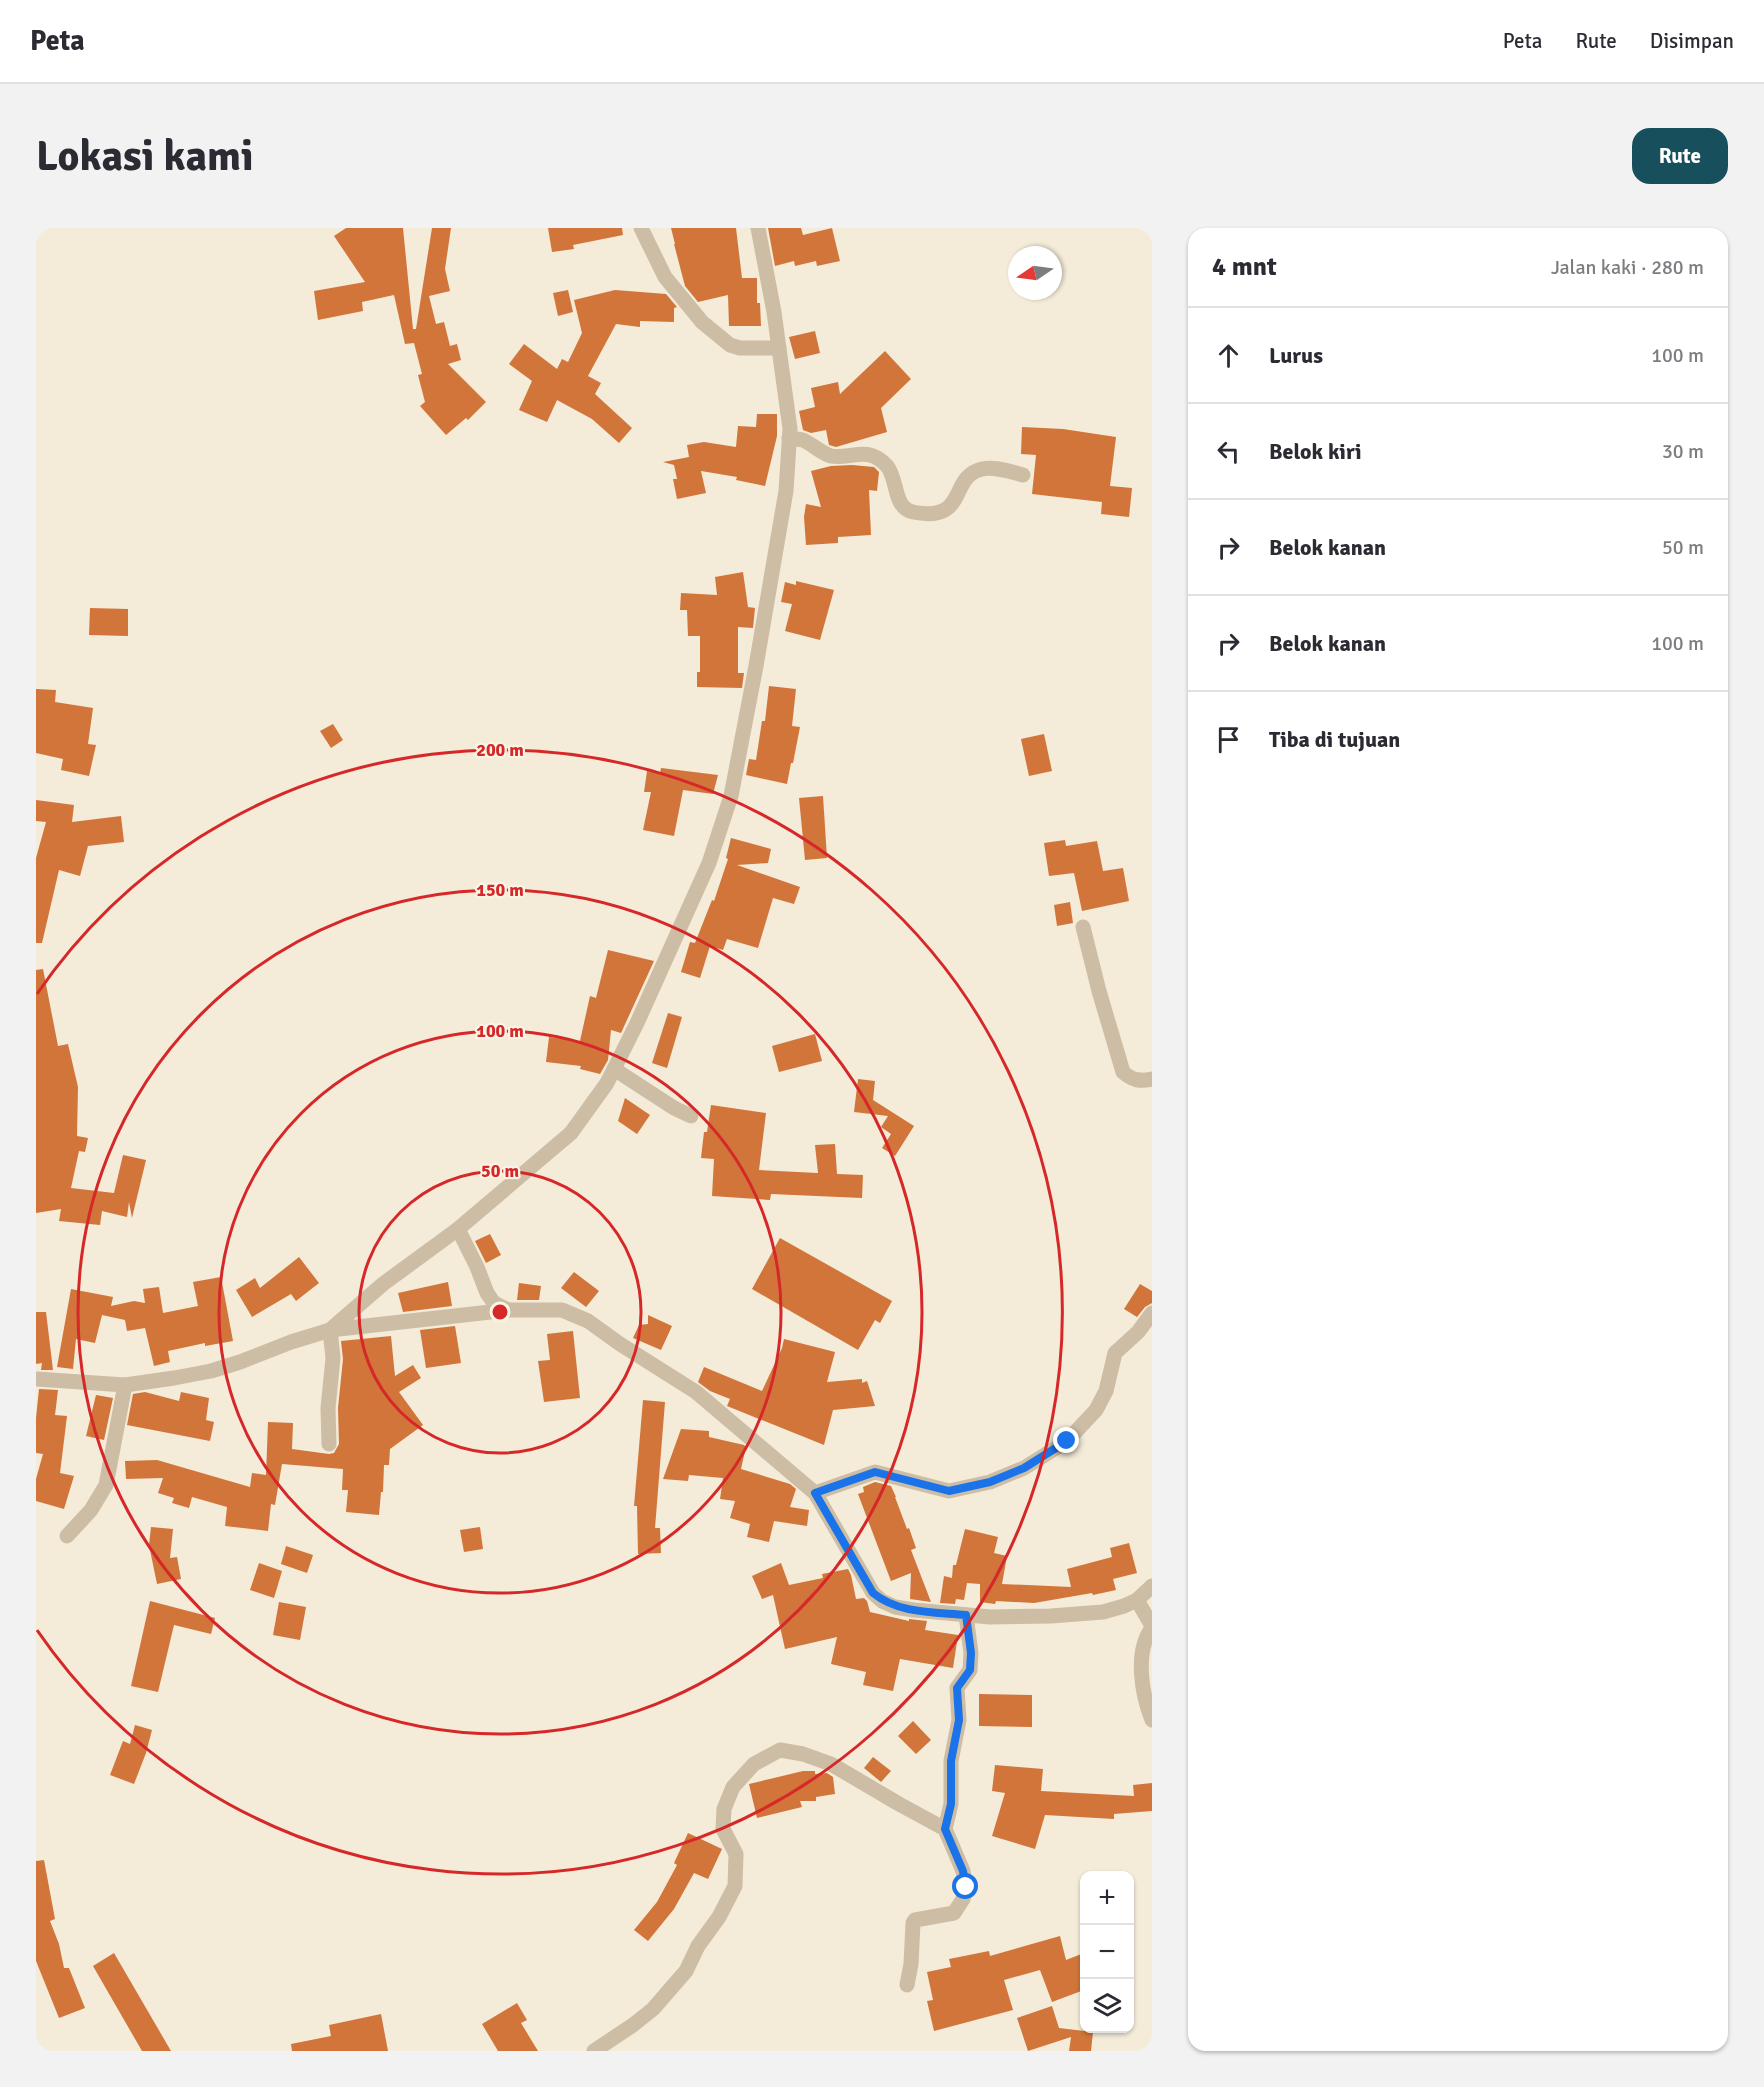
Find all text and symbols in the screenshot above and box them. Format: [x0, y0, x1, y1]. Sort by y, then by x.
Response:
text: Peta [30, 24, 85, 58]
text: Peta [1503, 28, 1543, 54]
text: Rute [1576, 28, 1617, 54]
text: Disimpan [1650, 28, 1734, 54]
button: Rute [1632, 128, 1728, 184]
text: Lokasi kami [36, 131, 254, 182]
north arrow [1008, 246, 1062, 300]
text: 4 mnt [1212, 251, 1277, 283]
text: Jalan kaki · 280 m [1551, 255, 1704, 280]
icon: ahead [1212, 339, 1245, 372]
text: Lurus [1269, 342, 1323, 369]
text: 100 m [1651, 343, 1704, 368]
icon: left [1212, 435, 1245, 468]
text: Belok kiri [1269, 438, 1362, 465]
text: 30 m [1662, 439, 1704, 464]
icon: right [1212, 531, 1245, 564]
text: Belok kanan [1269, 534, 1386, 561]
text: 50 m [1662, 535, 1704, 560]
icon: right [1212, 627, 1245, 660]
text: Belok kanan [1269, 630, 1386, 657]
text: 100 m [1651, 631, 1704, 656]
icon: arrive [1212, 723, 1245, 756]
text: Tiba di tujuan [1269, 726, 1400, 753]
text: 200 m [476, 739, 524, 761]
text: 150 m [476, 879, 524, 901]
text: 100 m [476, 1020, 524, 1042]
text: 50 m [481, 1160, 519, 1182]
centre of rings [490, 1302, 510, 1322]
route end [1053, 1427, 1079, 1453]
map controls [1080, 1871, 1134, 2033]
button: + [1080, 1871, 1134, 1925]
route start [952, 1873, 978, 1899]
button: − [1080, 1925, 1134, 1979]
button: layers [1080, 1979, 1134, 2033]

